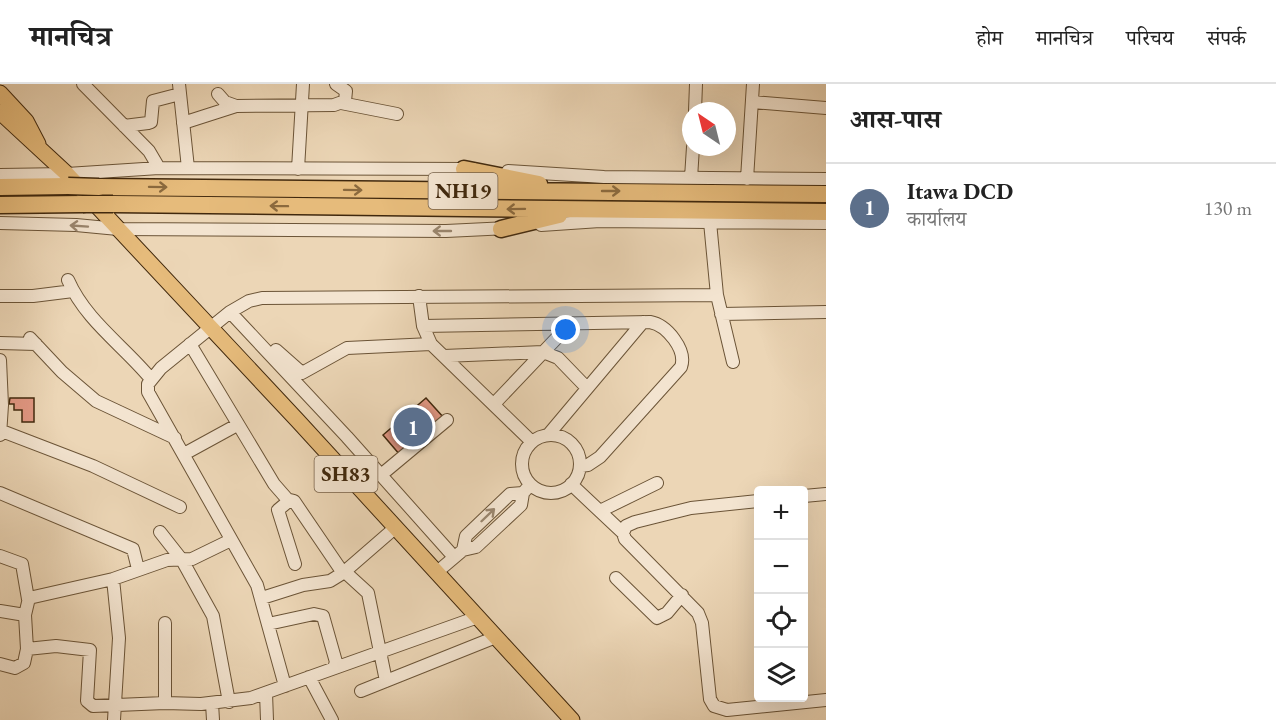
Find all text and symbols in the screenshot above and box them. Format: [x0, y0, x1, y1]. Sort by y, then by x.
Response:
text: मानचित्र [30, 18, 112, 54]
text: होम [976, 24, 1003, 51]
text: मानचित्र [1036, 24, 1093, 51]
text: परिचय [1126, 24, 1174, 51]
text: संपर्क [1207, 24, 1246, 51]
north arrow [682, 102, 736, 156]
text: आस-पास [850, 102, 941, 136]
road number: NH19 [428, 173, 498, 209]
text: Itawa DCD [907, 177, 1013, 206]
one-way arrow [147, 182, 167, 193]
one-way arrow [342, 184, 362, 196]
one-way arrow [600, 185, 620, 197]
text: 1 [864, 195, 875, 221]
text: 130 m [1204, 195, 1252, 221]
one-way arrow [269, 200, 289, 212]
one-way arrow [506, 203, 526, 215]
text: कार्यालय [907, 206, 966, 232]
one-way arrow [70, 220, 90, 231]
one-way arrow [433, 225, 453, 237]
your location [551, 315, 580, 344]
pin: 1 [394, 404, 432, 450]
road number: SH83 [314, 456, 378, 492]
map controls [754, 486, 808, 702]
button: + [754, 486, 808, 540]
one-way arrow [480, 508, 495, 522]
button: − [754, 540, 808, 594]
button: locate [754, 594, 808, 648]
button: layers [754, 648, 808, 702]

